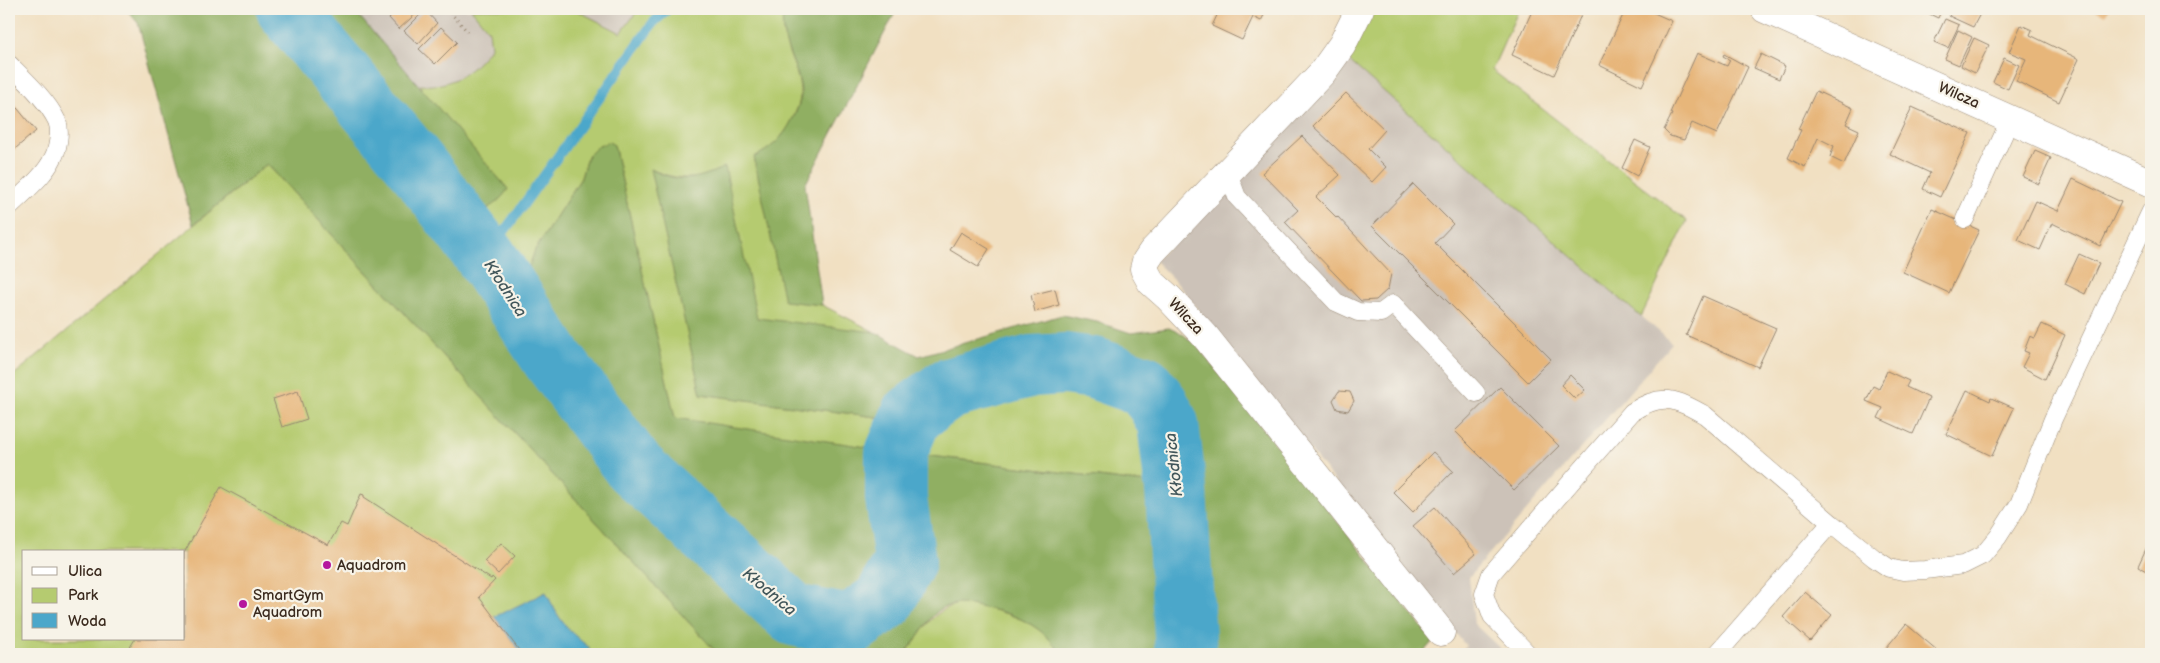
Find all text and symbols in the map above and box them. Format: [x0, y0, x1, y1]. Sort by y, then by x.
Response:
street label: Wilcza [1935, 78, 1982, 113]
water label: Kłodnica [479, 257, 530, 321]
street label: Wilcza [1164, 294, 1207, 339]
water label: Kłodnica [1162, 432, 1187, 498]
legend [22, 550, 185, 640]
place label: Aquadrom [337, 556, 406, 575]
marker: Aquadrom [321, 559, 333, 571]
text: Ulica [68, 562, 102, 581]
water label: Kłodnica [738, 564, 800, 620]
text: Park [68, 586, 99, 605]
place label: SmartGym Aquadrom [253, 586, 324, 622]
marker: SmartGym Aquadrom [237, 598, 249, 610]
text: Woda [68, 612, 106, 631]

